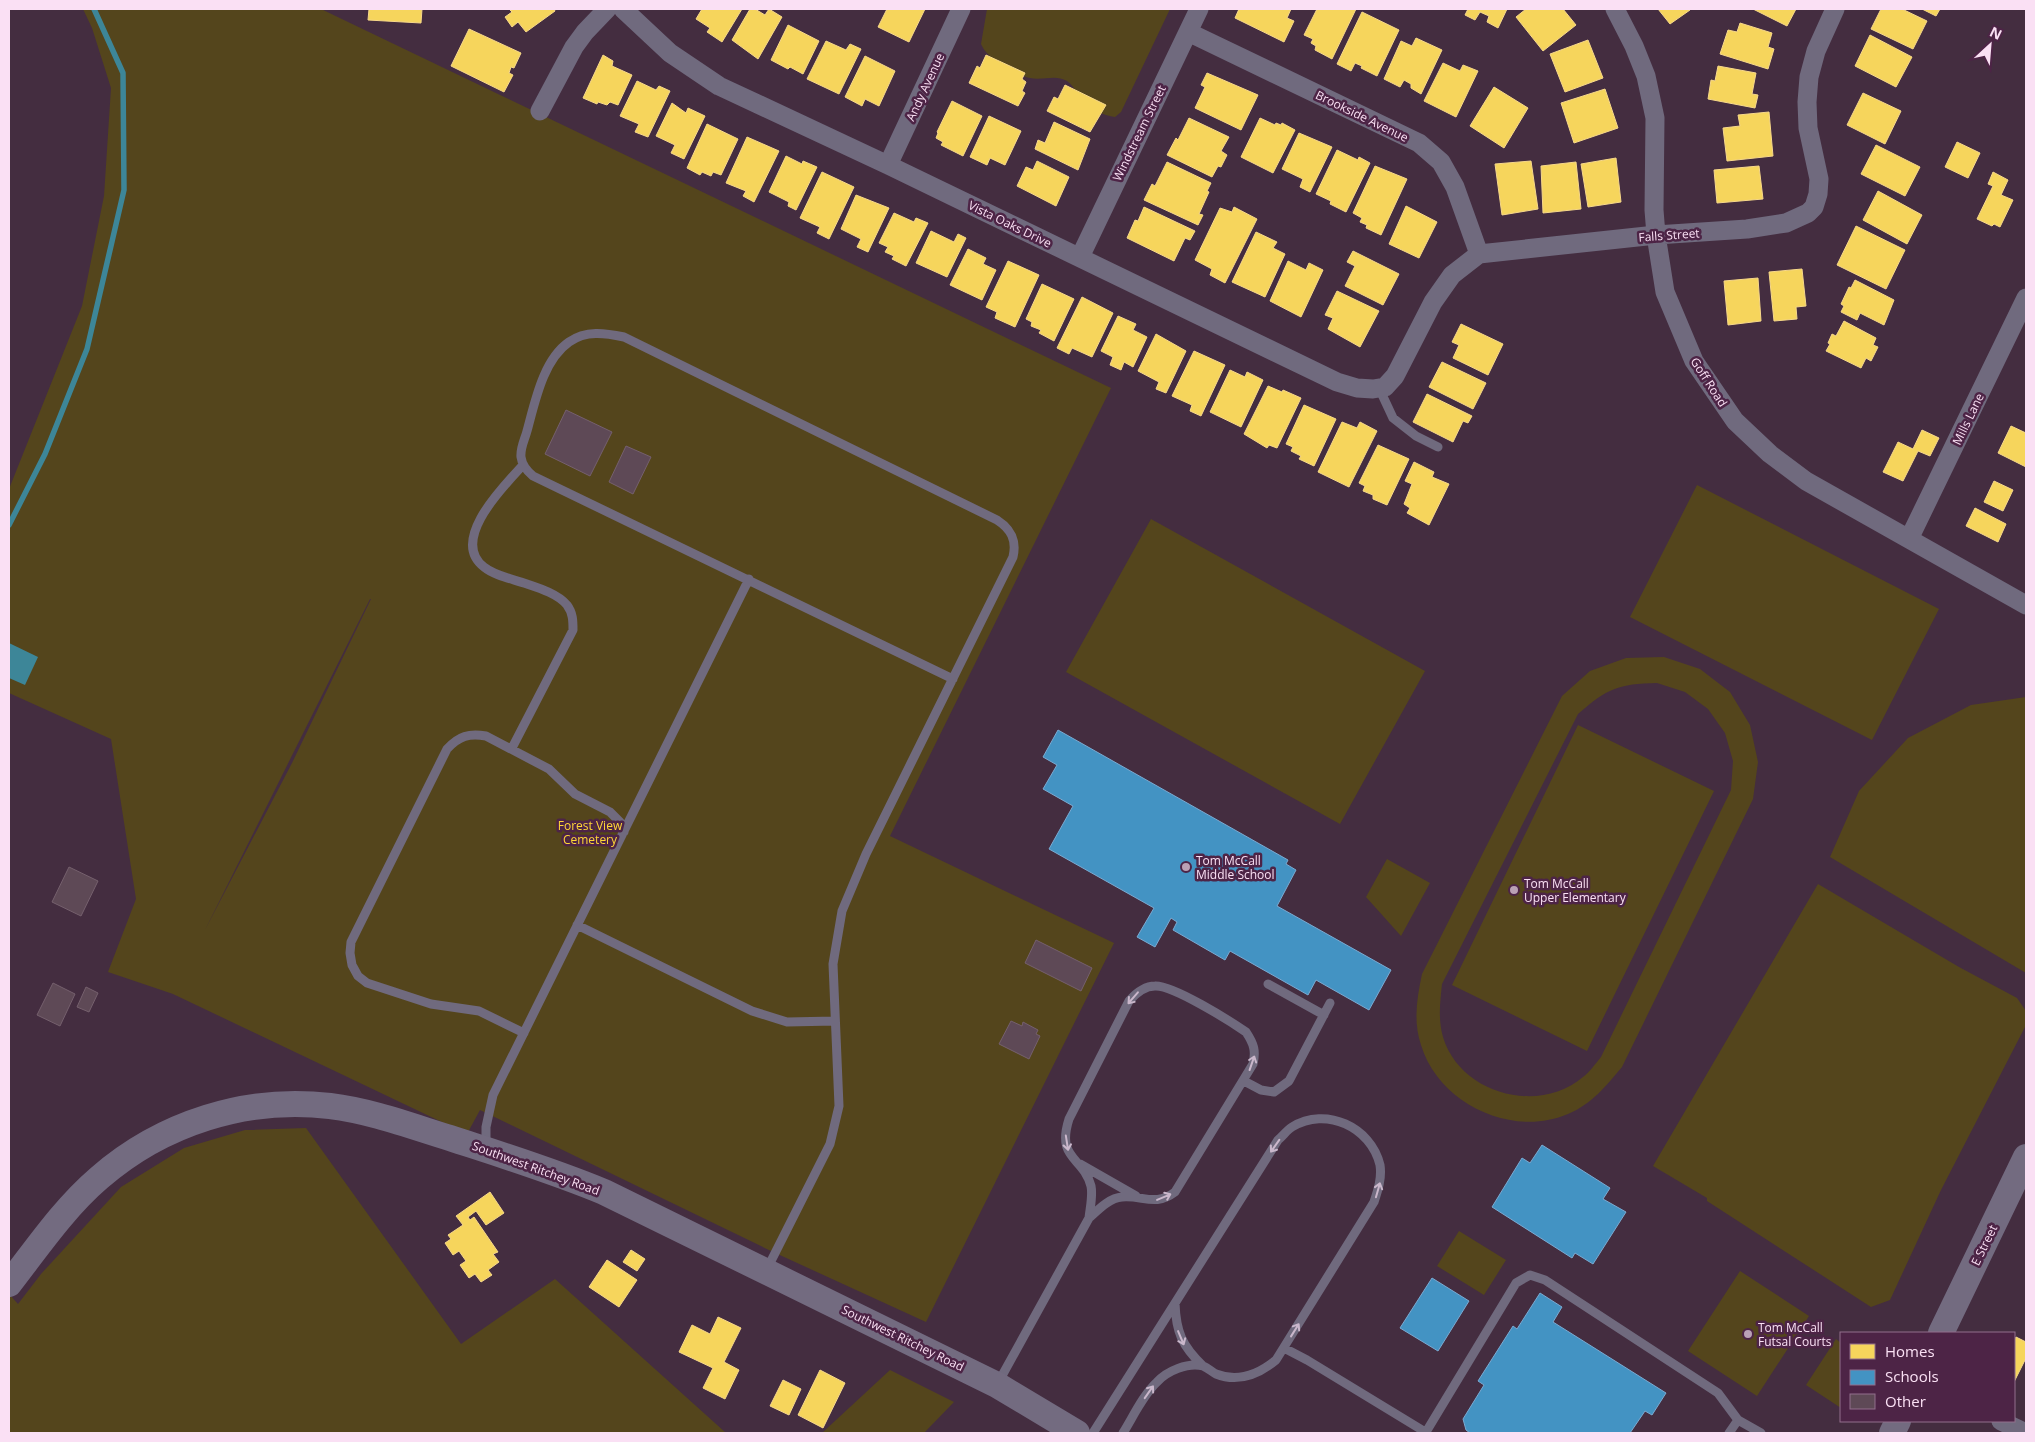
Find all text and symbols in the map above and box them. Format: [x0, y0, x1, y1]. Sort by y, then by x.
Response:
north arrow [1965, 20, 2015, 70]
text: N [1987, 22, 2005, 44]
street label: Andy Avenue [902, 50, 948, 124]
street label: Windstream Street [1108, 82, 1170, 184]
street label: Brookside Avenue [1313, 86, 1411, 146]
street label: Vista Oaks Drive [966, 197, 1055, 252]
street label: Falls Street [1638, 224, 1700, 246]
street label: Goff Road [1687, 354, 1731, 410]
street label: Mills Lane [1948, 390, 1988, 448]
park label: Forest View Cemetery [558, 817, 623, 848]
place label: Tom McCall Middle School [1196, 852, 1275, 883]
marker: Tom McCall Middle School [1180, 861, 1192, 873]
place label: Tom McCall Upper Elementary [1524, 875, 1627, 906]
marker: Tom McCall Upper Elementary [1508, 884, 1520, 896]
one-way arrow [1128, 991, 1139, 1004]
one-way arrow [1248, 1056, 1257, 1071]
one-way arrow [1062, 1135, 1072, 1151]
street label: Southwest Ritchey Road [470, 1137, 602, 1199]
one-way arrow [1270, 1138, 1280, 1152]
one-way arrow [1373, 1182, 1383, 1198]
one-way arrow [1156, 1192, 1171, 1202]
street label: E Street [1967, 1222, 2001, 1268]
street label: Southwest Ritchey Road [839, 1301, 967, 1375]
place label: Tom McCall Futsal Courts [1758, 1319, 1832, 1350]
one-way arrow [1291, 1323, 1301, 1337]
marker: Tom McCall Futsal Courts [1742, 1328, 1754, 1340]
one-way arrow [1177, 1330, 1187, 1345]
legend [1840, 1332, 2015, 1422]
text: Homes [1885, 1341, 1935, 1361]
text: Schools [1885, 1366, 1939, 1386]
one-way arrow [1144, 1385, 1154, 1399]
text: Other [1885, 1391, 1926, 1411]

